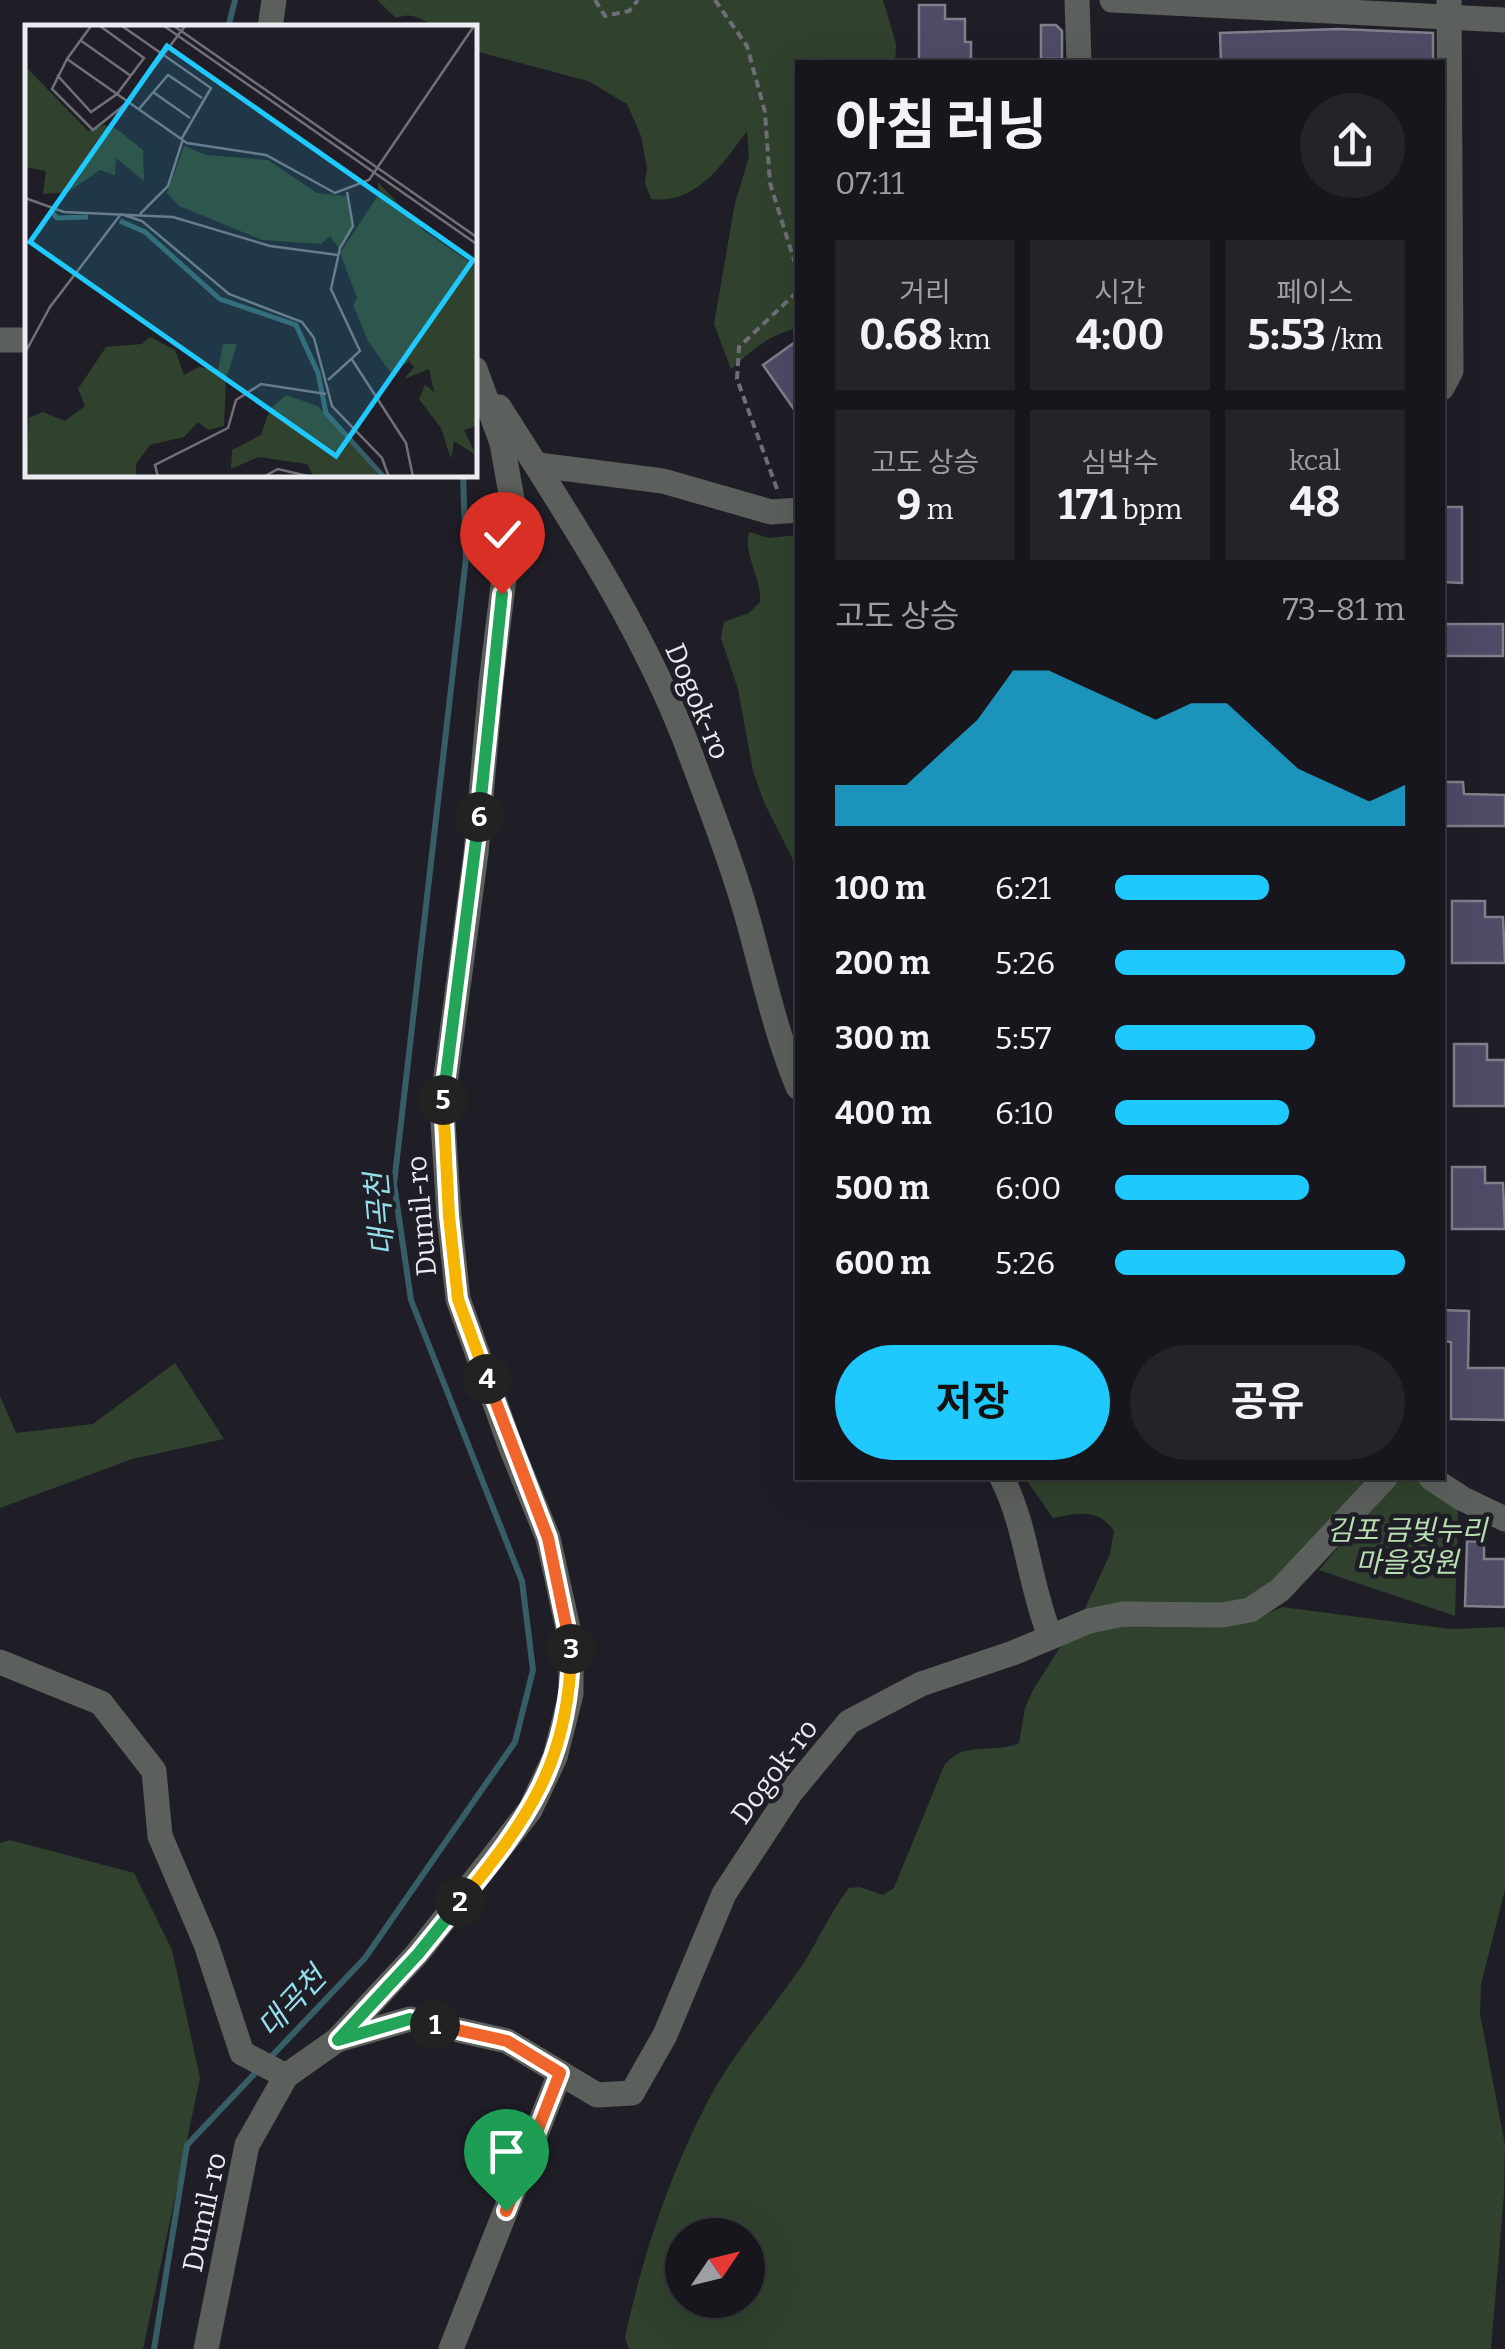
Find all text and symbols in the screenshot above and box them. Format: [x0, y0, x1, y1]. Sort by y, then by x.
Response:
inset map [25, 25, 478, 478]
text: 아침 러닝 [835, 93, 1047, 159]
button: share [1300, 93, 1405, 198]
text: 07:11 [835, 164, 904, 202]
text: 거리 [899, 276, 951, 309]
text: 시간 [1094, 276, 1146, 309]
text: 페이스 [1276, 276, 1354, 309]
text: 0.68 [859, 310, 943, 360]
text: 4:00 [1076, 310, 1164, 360]
text: 5:53 [1247, 310, 1326, 360]
text: km [943, 323, 991, 356]
text: /km [1326, 323, 1383, 356]
text: kcal [1289, 444, 1341, 477]
text: 고도 상승 [871, 446, 979, 479]
text: 심박수 [1081, 446, 1159, 479]
text: 48 [1290, 477, 1340, 527]
text: 9 [896, 480, 921, 530]
text: 171 [1058, 480, 1117, 530]
pin [460, 492, 545, 595]
text: m [921, 493, 954, 526]
text: bpm [1117, 493, 1182, 526]
icon: check [475, 507, 530, 562]
text: 73–81 m [1282, 590, 1405, 628]
text: 고도 상승 [835, 597, 959, 635]
street label: Dogok-ro [658, 638, 737, 764]
pin: 6 [454, 792, 504, 842]
text: 6 [471, 800, 487, 833]
text: 100 m [835, 869, 926, 907]
text: 6:21 [995, 869, 1051, 907]
text: 200 m [835, 944, 930, 982]
text: 5:26 [995, 944, 1055, 982]
text: 300 m [835, 1019, 930, 1057]
text: 5:57 [995, 1019, 1051, 1057]
pin: 5 [418, 1075, 468, 1125]
text: 5 [435, 1083, 451, 1116]
text: 400 m [835, 1094, 931, 1132]
text: 6:10 [995, 1094, 1054, 1132]
street label: Dumil-ro [400, 1154, 443, 1278]
water label: 대곡천 [358, 1168, 402, 1257]
text: 500 m [835, 1169, 929, 1207]
text: 6:00 [995, 1169, 1062, 1207]
text: 600 m [835, 1244, 931, 1282]
text: 5:26 [995, 1244, 1055, 1282]
button: 저장 [835, 1345, 1110, 1460]
button: 공유 [1130, 1345, 1405, 1460]
pin: 4 [462, 1354, 512, 1404]
text: 4 [478, 1362, 496, 1395]
park label: 김포 금빛누리 마을정원 [1327, 1514, 1489, 1579]
pin: 3 [546, 1624, 596, 1674]
text: 3 [563, 1632, 579, 1665]
street label: Dogok-ro [724, 1712, 824, 1830]
pin: 2 [435, 1877, 485, 1927]
text: 2 [452, 1885, 468, 1918]
water label: 대곡천 [251, 1957, 336, 2045]
pin: 1 [410, 2000, 460, 2050]
text: 1 [429, 2008, 441, 2041]
pin [464, 2109, 549, 2212]
icon: arrive [479, 2124, 534, 2179]
street label: Dumil-ro [176, 2150, 233, 2275]
north arrow [665, 2218, 765, 2318]
map controls [665, 2218, 765, 2318]

